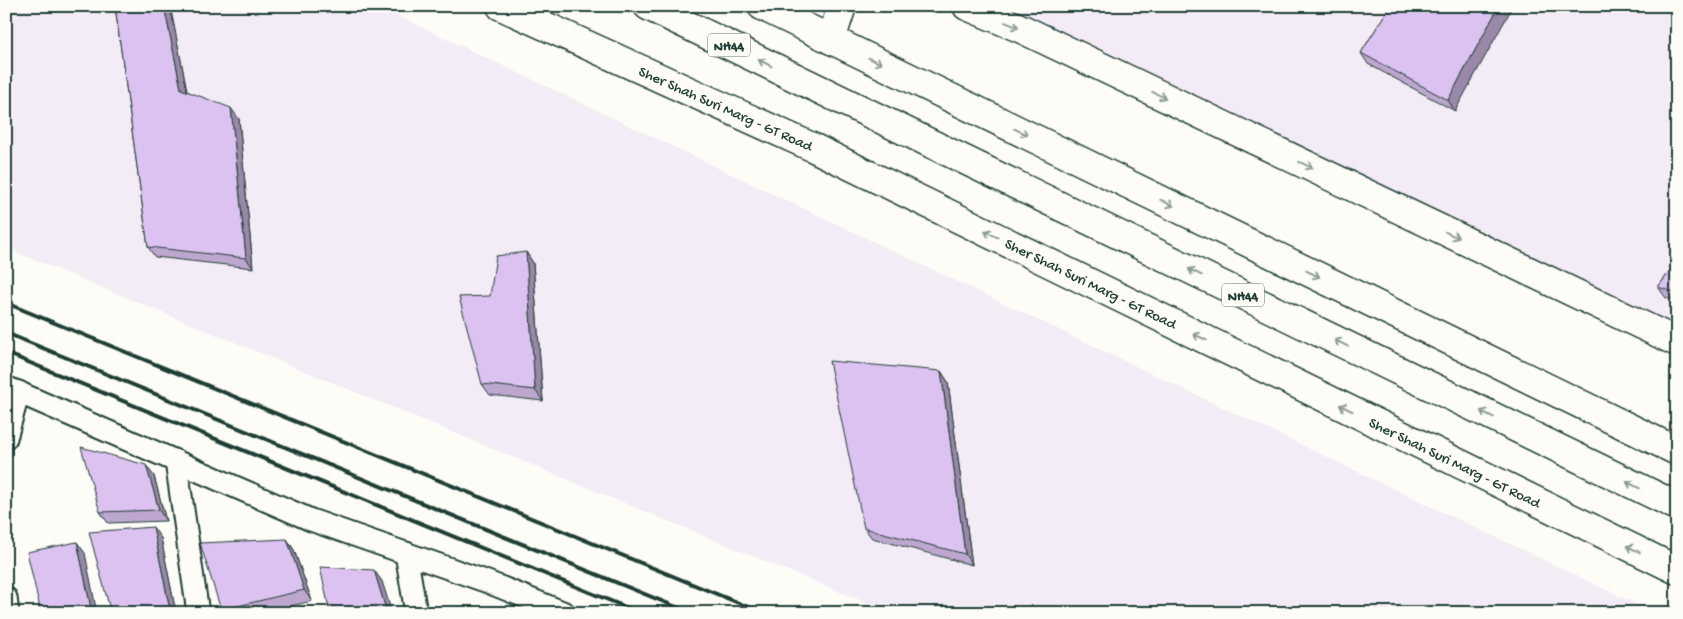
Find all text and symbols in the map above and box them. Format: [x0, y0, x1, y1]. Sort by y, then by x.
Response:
one-way arrow [1004, 21, 1019, 31]
road number: NH44 [708, 34, 750, 56]
one-way arrow [867, 57, 882, 66]
one-way arrow [758, 58, 773, 68]
street label: Sher Shah Suri Marg - GT Road [635, 63, 816, 157]
one-way arrow [1151, 91, 1166, 100]
one-way arrow [1013, 128, 1028, 137]
one-way arrow [1298, 160, 1313, 170]
one-way arrow [1159, 199, 1174, 208]
one-way arrow [984, 229, 999, 238]
one-way arrow [1445, 230, 1460, 240]
street label: Sher Shah Suri Marg - GT Road [1001, 235, 1180, 335]
one-way arrow [1187, 266, 1202, 276]
one-way arrow [1306, 269, 1321, 279]
road number: NH44 [1222, 284, 1264, 306]
one-way arrow [1193, 331, 1208, 341]
one-way arrow [1334, 337, 1349, 347]
one-way arrow [1338, 403, 1353, 413]
one-way arrow [1480, 409, 1495, 418]
street label: Sher Shah Suri Marg - GT Road [1365, 414, 1544, 514]
one-way arrow [1626, 480, 1641, 489]
one-way arrow [1626, 544, 1641, 553]

